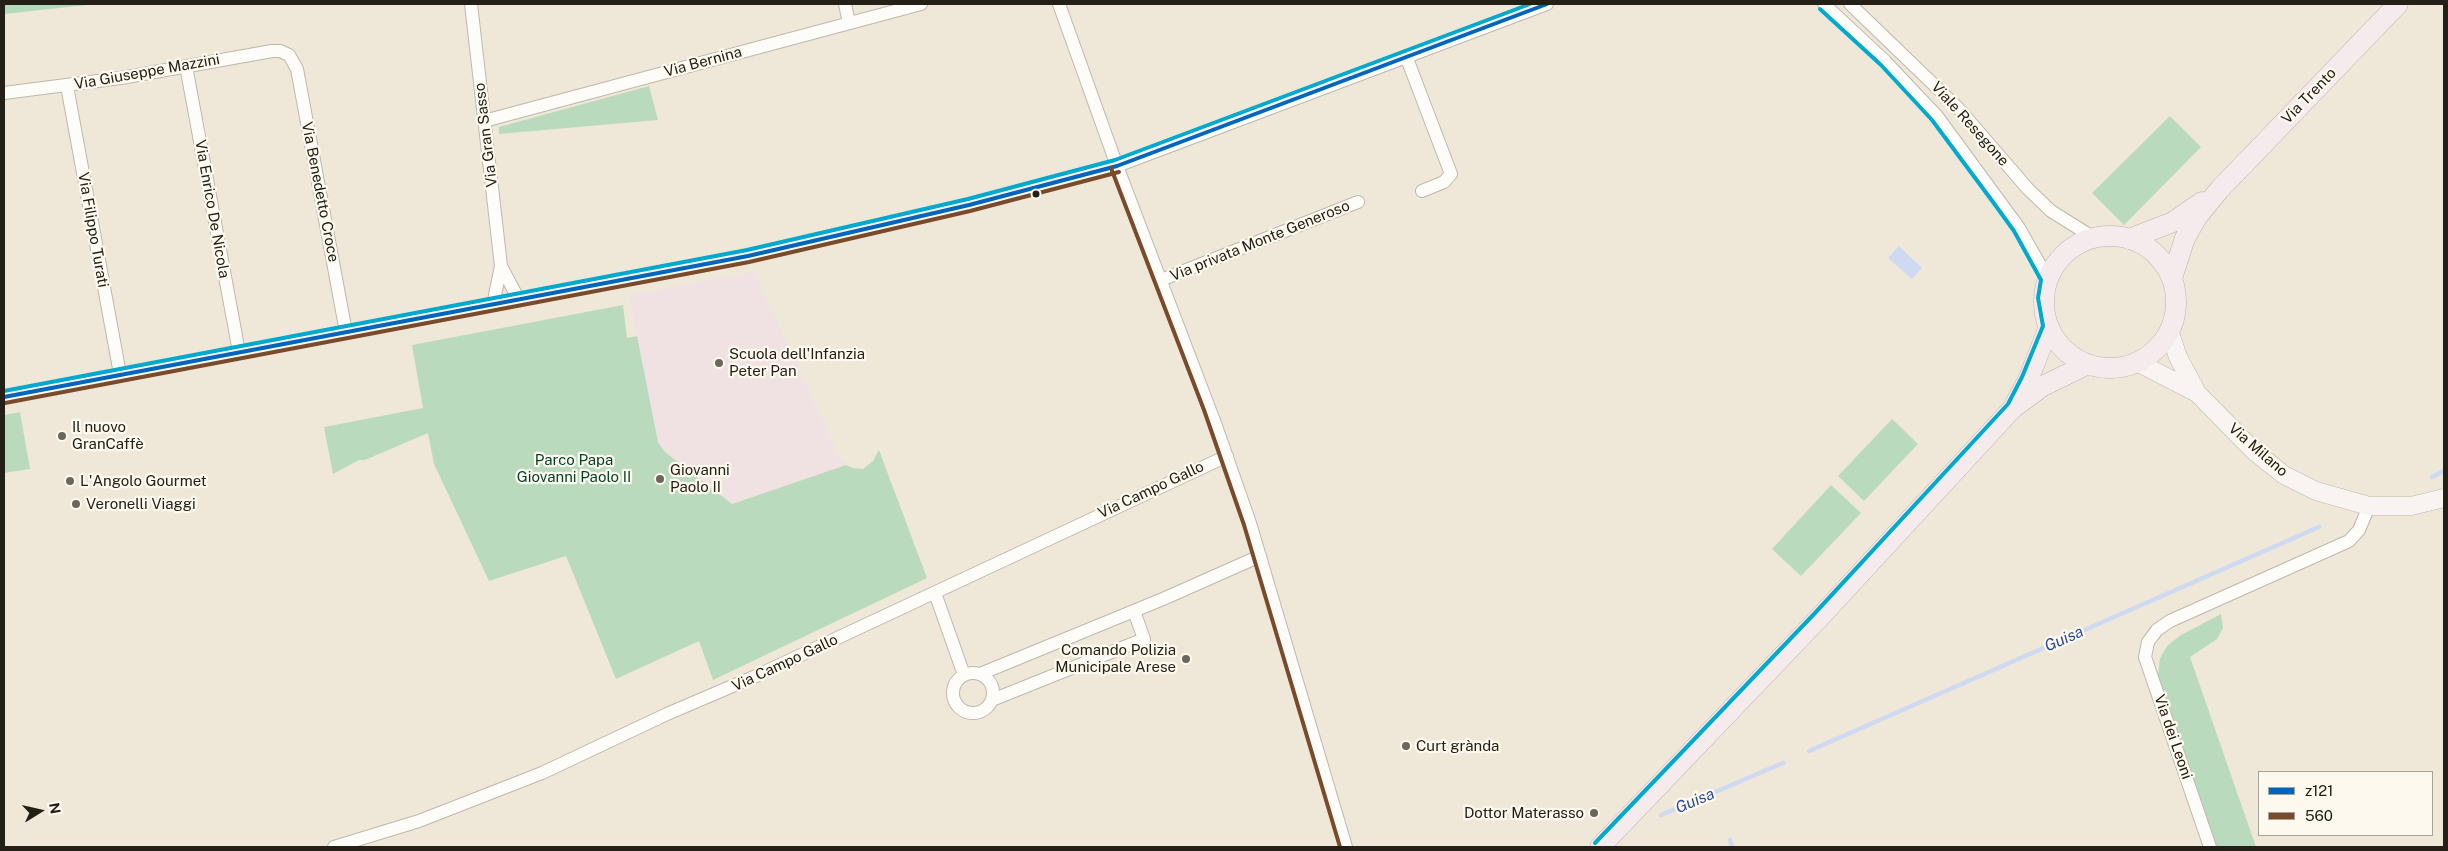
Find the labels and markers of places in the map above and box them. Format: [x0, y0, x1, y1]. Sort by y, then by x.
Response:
unlabelled marker [1031, 189, 1041, 199]
place label: Scuola dell'Infanzia Peter Pan [729, 345, 865, 380]
marker: Scuola dell'Infanzia Peter Pan [713, 357, 725, 369]
place label: Il nuovo GranCaffè [72, 418, 144, 453]
marker: Il nuovo GranCaffè [56, 430, 68, 442]
place label: Giovanni Paolo II [670, 461, 730, 496]
place label: L'Angolo Gourmet [80, 472, 207, 490]
marker: Giovanni Paolo II [654, 473, 666, 485]
marker: L'Angolo Gourmet [64, 475, 76, 487]
place label: Veronelli Viaggi [86, 495, 196, 513]
marker: Veronelli Viaggi [70, 498, 82, 510]
place label: Comando Polizia Municipale Arese [1055, 641, 1176, 676]
marker: Comando Polizia Municipale Arese [1180, 653, 1192, 665]
place label: Curt grànda [1416, 737, 1499, 755]
marker: Curt grànda [1400, 740, 1412, 752]
place label: Dottor Materasso [1464, 804, 1584, 822]
marker: Dottor Materasso [1588, 807, 1600, 819]

